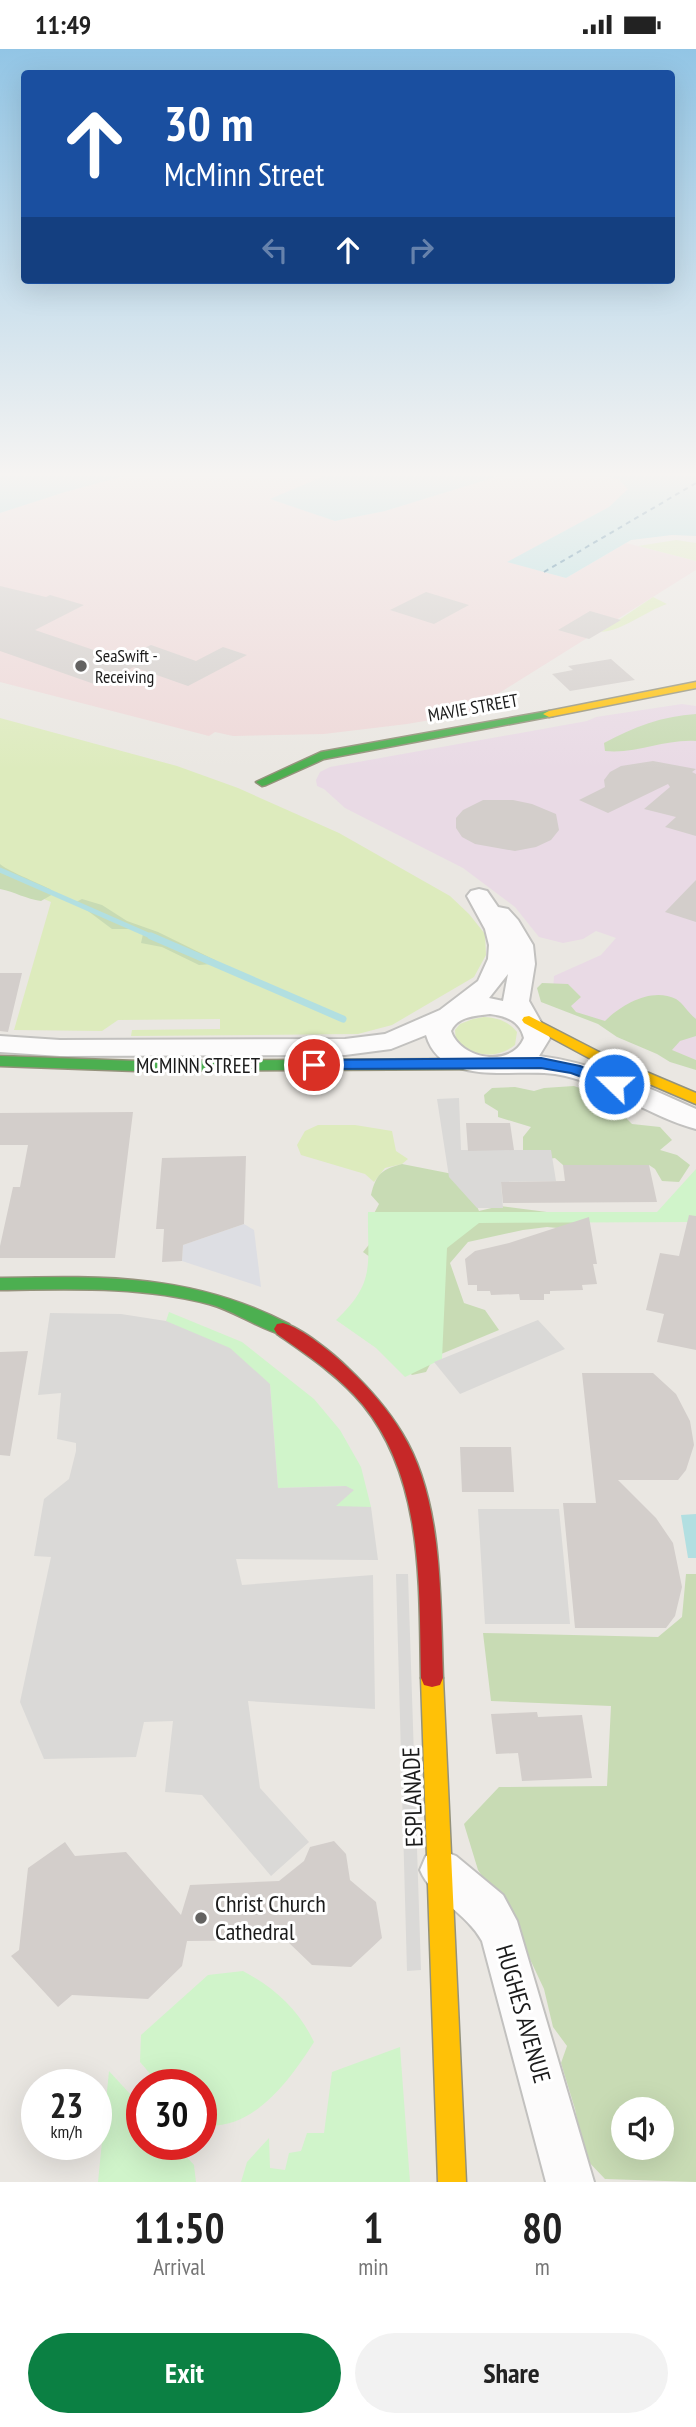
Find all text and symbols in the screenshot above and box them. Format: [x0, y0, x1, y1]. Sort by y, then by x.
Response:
text: 11:49 [35, 8, 91, 41]
text: 30 m [164, 91, 253, 155]
icon: ahead [49, 98, 140, 189]
text: McMinn Street [164, 153, 324, 195]
icon: left [256, 231, 294, 269]
icon: ahead [329, 231, 367, 269]
icon: right [402, 231, 440, 269]
place label: SeaSwift - Receiving [95, 644, 158, 688]
marker: SeaSwift - Receiving [73, 658, 89, 674]
street label: MAVIE STREET [426, 688, 520, 727]
pin [284, 1035, 344, 1095]
icon: arrive [295, 1046, 333, 1084]
position arrow [577, 1047, 651, 1121]
street label: MCMINN STREET [136, 1052, 261, 1079]
street label: ESPLANADE [395, 1746, 430, 1848]
place label: Christ Church Cathedral [215, 1888, 326, 1947]
marker: Christ Church Cathedral [193, 1910, 209, 1926]
street label: HUGHES AVENUE [489, 1941, 558, 2087]
speed limit sign: 30 [126, 2069, 217, 2160]
text: 23 [50, 2082, 83, 2128]
map controls [611, 2097, 674, 2160]
button: sound [611, 2097, 674, 2160]
text: km/h [51, 2120, 82, 2143]
text: 11:50 [134, 2200, 225, 2255]
text: 1 [363, 2200, 383, 2255]
text: 80 [522, 2200, 562, 2255]
text: Arrival [153, 2252, 205, 2281]
text: min [358, 2252, 388, 2281]
text: m [535, 2252, 550, 2281]
button: Exit [28, 2333, 341, 2413]
button: Share [355, 2333, 668, 2413]

